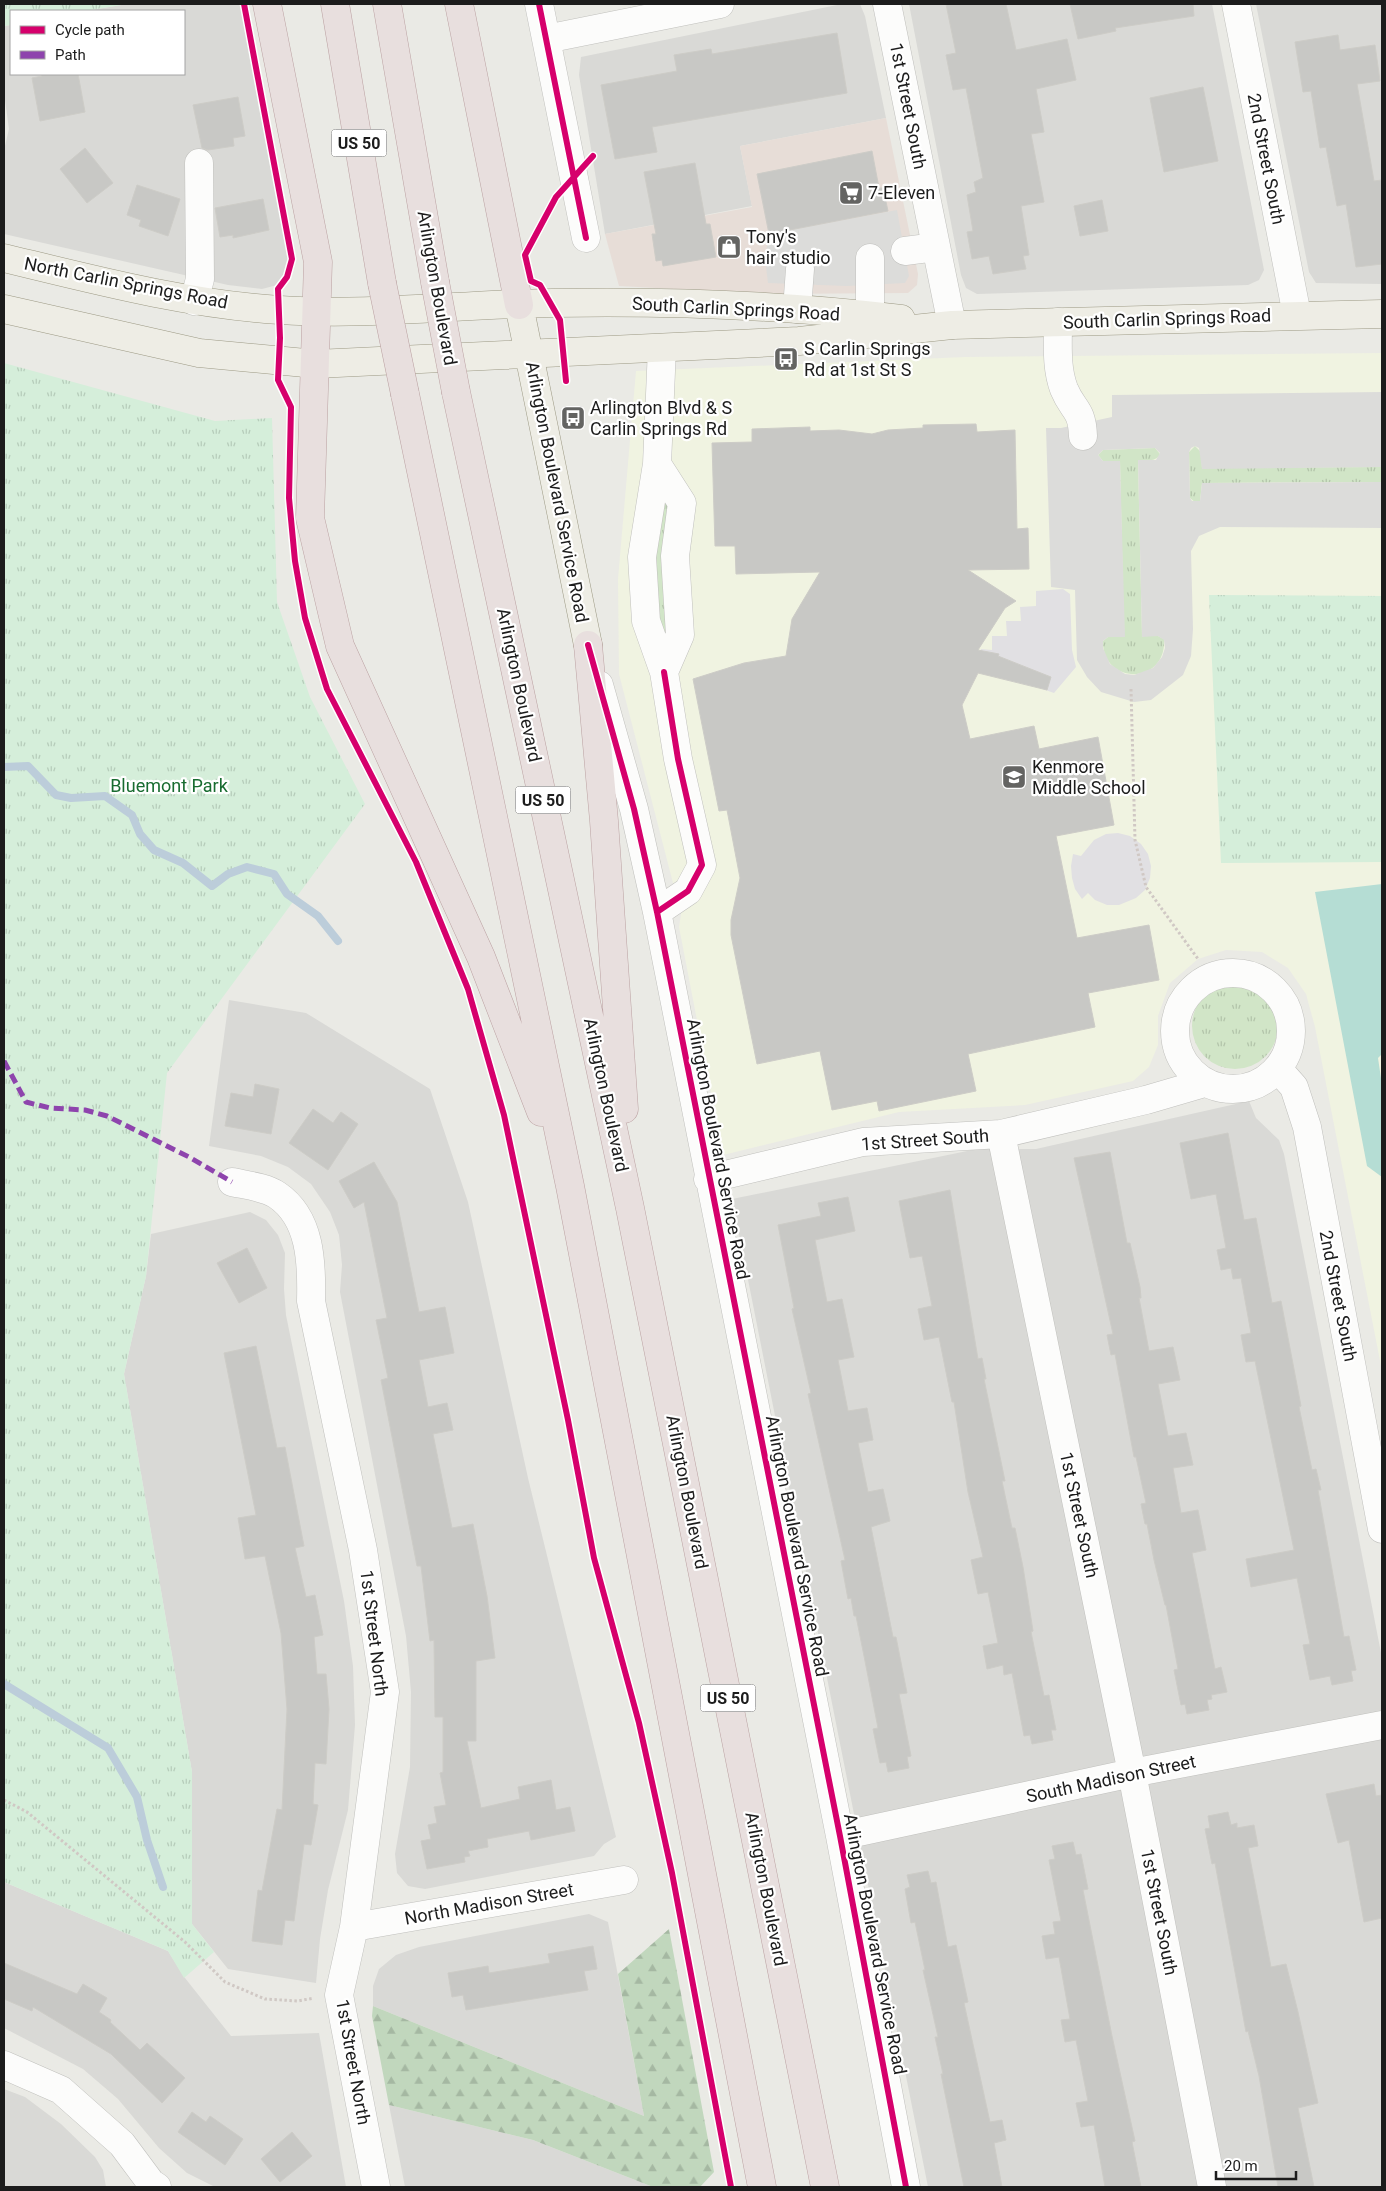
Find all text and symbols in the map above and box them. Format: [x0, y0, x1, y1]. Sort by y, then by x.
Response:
legend [10, 10, 185, 75]
text: Cycle path [55, 21, 125, 39]
street label: 1st Street South [886, 41, 931, 171]
text: Path [55, 46, 86, 64]
street label: 2nd Street South [1243, 91, 1290, 226]
road number: US 50 [332, 130, 386, 156]
supermarket icon: 7-Eleven [838, 180, 864, 206]
place label: 7-Eleven [868, 182, 935, 203]
street label: Arlington Boulevard [414, 209, 461, 367]
place label: Tony's hair studio [746, 226, 831, 268]
shop icon: Tony's hair studio [716, 234, 742, 260]
street label: North Carlin Springs Road [22, 252, 230, 313]
street label: South Carlin Springs Road [631, 293, 841, 324]
street label: South Carlin Springs Road [1063, 304, 1271, 333]
place label: S Carlin Springs Rd at 1st St S [804, 338, 931, 380]
bus stop icon: S Carlin Springs Rd at 1st St S [773, 346, 799, 372]
street label: Arlington Boulevard Service Road [522, 360, 593, 624]
place label: Arlington Blvd & S Carlin Springs Rd [590, 397, 733, 439]
bus stop icon: Arlington Blvd & S Carlin Springs Rd [560, 405, 586, 431]
street label: Arlington Boulevard [493, 606, 546, 764]
place label: Kenmore Middle School [1032, 756, 1146, 798]
school or university icon: Kenmore Middle School [1001, 764, 1027, 790]
park label: Bluemont Park [110, 775, 229, 796]
road number: US 50 [516, 786, 570, 814]
street label: Arlington Boulevard [580, 1016, 633, 1174]
street label: Arlington Boulevard Service Road [683, 1017, 754, 1281]
street label: 1st Street South [860, 1125, 990, 1154]
street label: 2nd Street South [1315, 1228, 1362, 1363]
street label: Arlington Boulevard [662, 1413, 713, 1571]
street label: Arlington Boulevard Service Road [762, 1414, 833, 1678]
street label: 1st Street South [1056, 1450, 1103, 1580]
street label: 1st Street North [356, 1569, 393, 1697]
road number: US 50 [700, 1685, 756, 1712]
street label: South Madison Street [1024, 1750, 1198, 1807]
street label: Arlington Boulevard [741, 1810, 792, 1968]
street label: Arlington Boulevard Service Road [840, 1812, 911, 2076]
street label: 1st Street South [1137, 1847, 1182, 1977]
street label: North Madison Street [403, 1878, 575, 1929]
street label: 1st Street North [332, 1997, 375, 2126]
scale bar [1216, 2148, 1296, 2180]
text: 20 m [1224, 2157, 1258, 2175]

